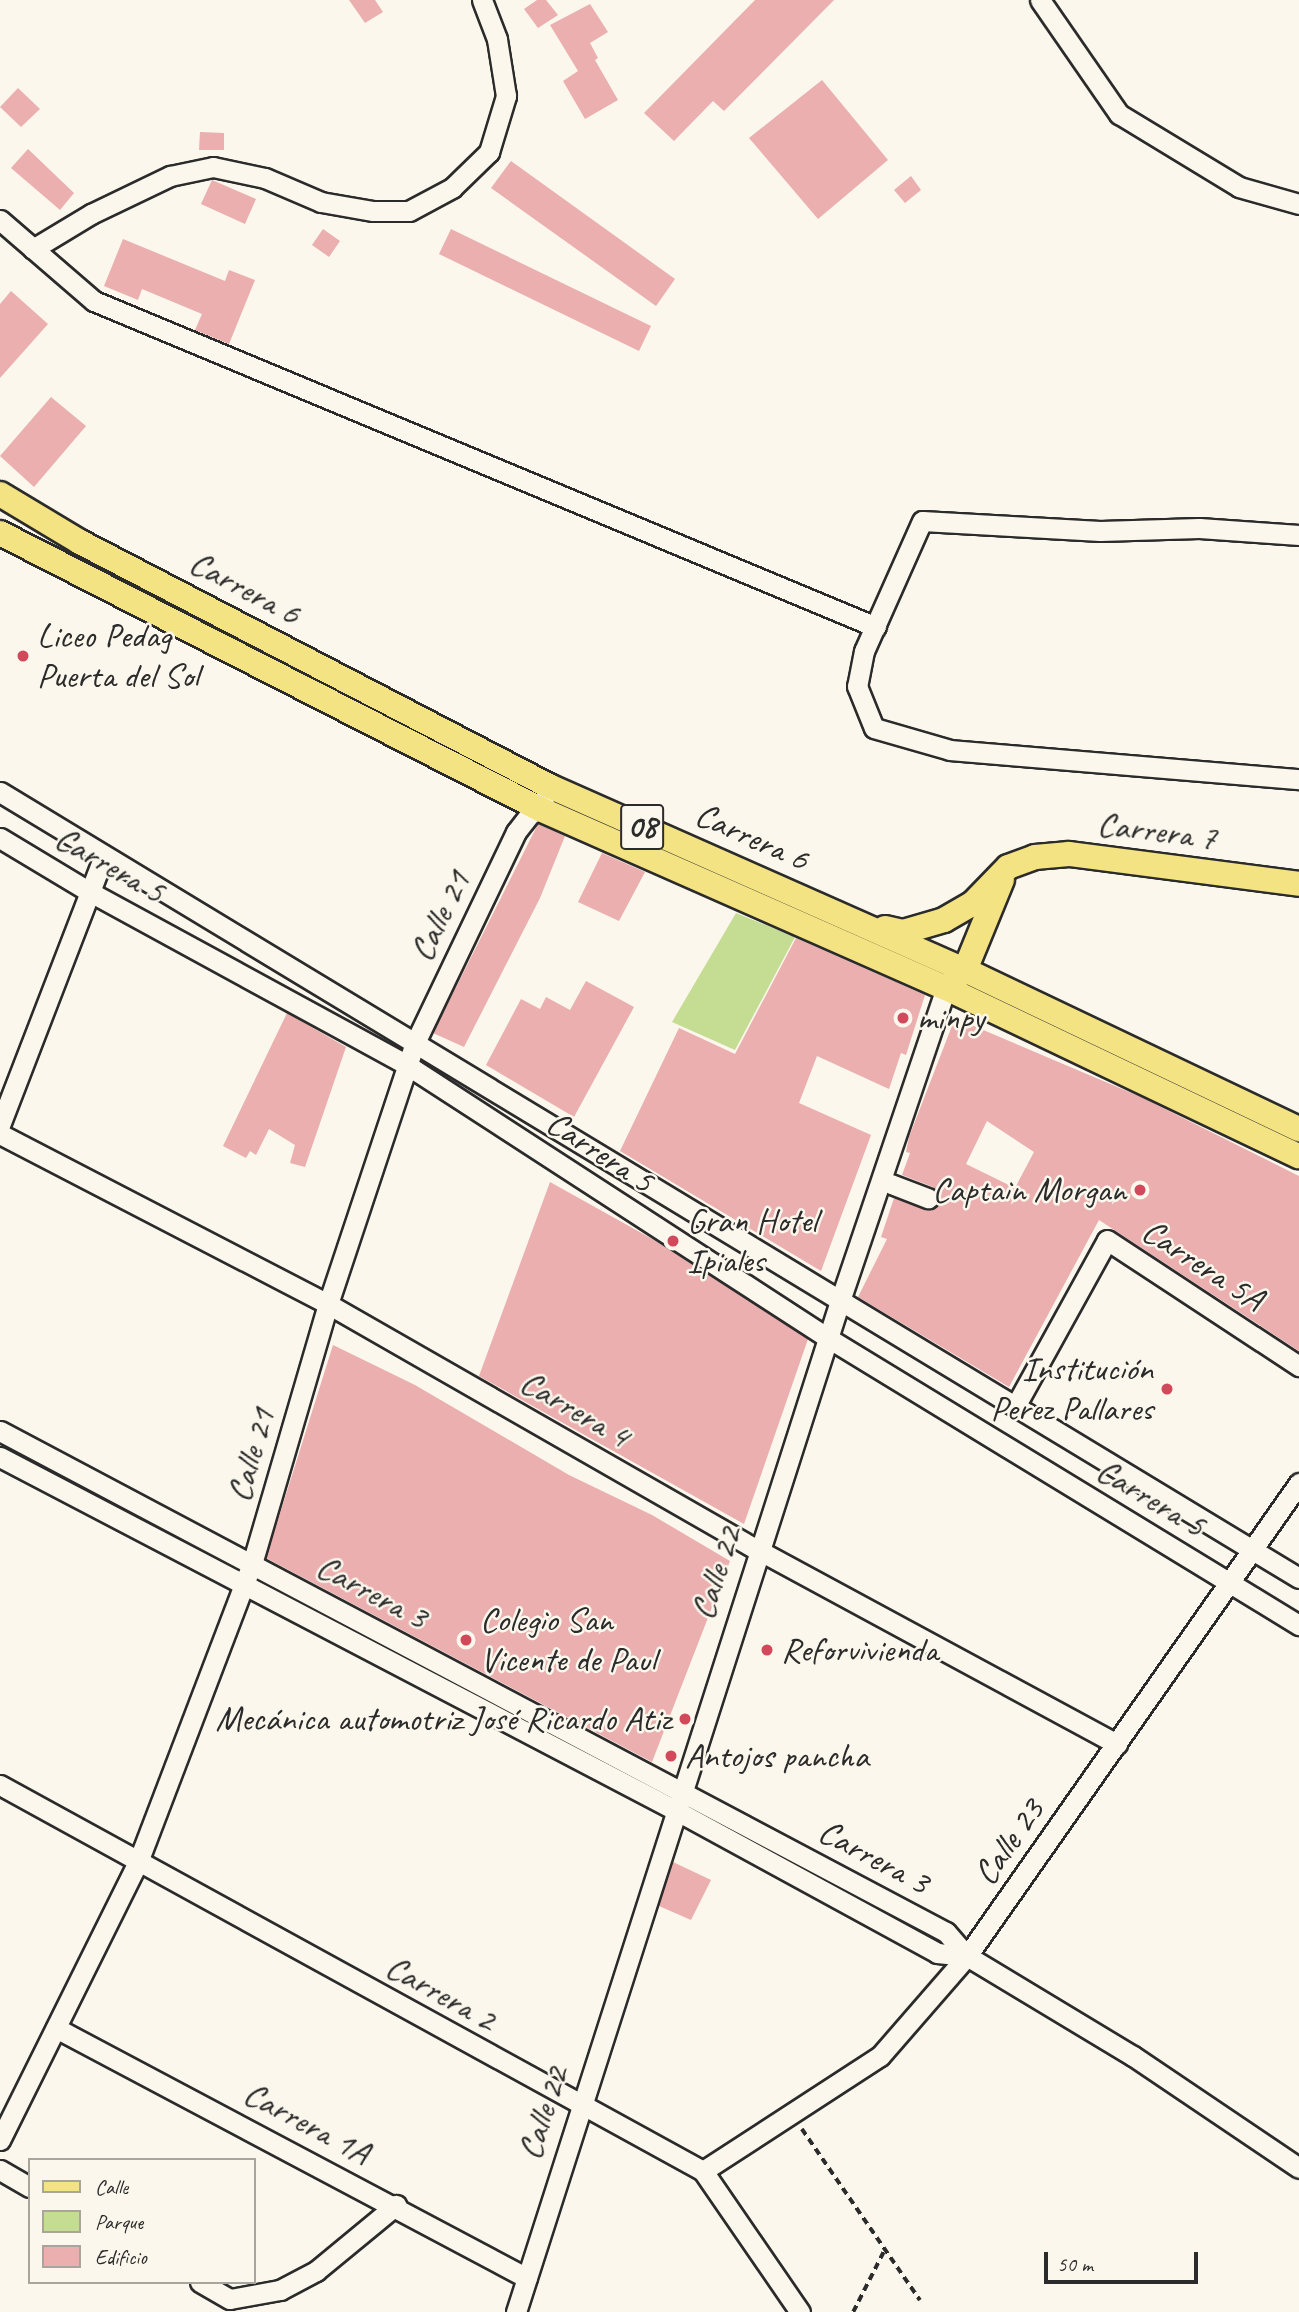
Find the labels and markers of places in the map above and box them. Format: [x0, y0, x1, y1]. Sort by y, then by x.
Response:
place label: Liceo Pedag Puerta del Sol [37, 615, 198, 697]
marker: Liceo Pedag Puerta del Sol [15, 648, 31, 664]
place label: minpy [917, 997, 984, 1039]
marker: minpy [895, 1010, 911, 1026]
place label: Captain Morgan [932, 1169, 1126, 1211]
marker: Captain Morgan [1132, 1182, 1148, 1198]
place label: Gran Hotel Ipiales [687, 1200, 817, 1282]
marker: Gran Hotel Ipiales [665, 1233, 681, 1249]
place label: Institución Perez Pallares [991, 1348, 1153, 1430]
marker: Institución Perez Pallares [1159, 1381, 1175, 1397]
place label: Colegio San Vicente de Paul [480, 1599, 657, 1681]
place label: Reforvivienda [781, 1629, 938, 1671]
marker: Colegio San Vicente de Paul [458, 1632, 474, 1648]
marker: Reforvivienda [759, 1642, 775, 1658]
place label: Mecánica automotriz José Ricardo Atiz [213, 1698, 671, 1740]
marker: Mecánica automotriz José Ricardo Atiz [677, 1711, 693, 1727]
place label: Antojos pancha [685, 1735, 869, 1777]
marker: Antojos pancha [663, 1748, 679, 1764]

